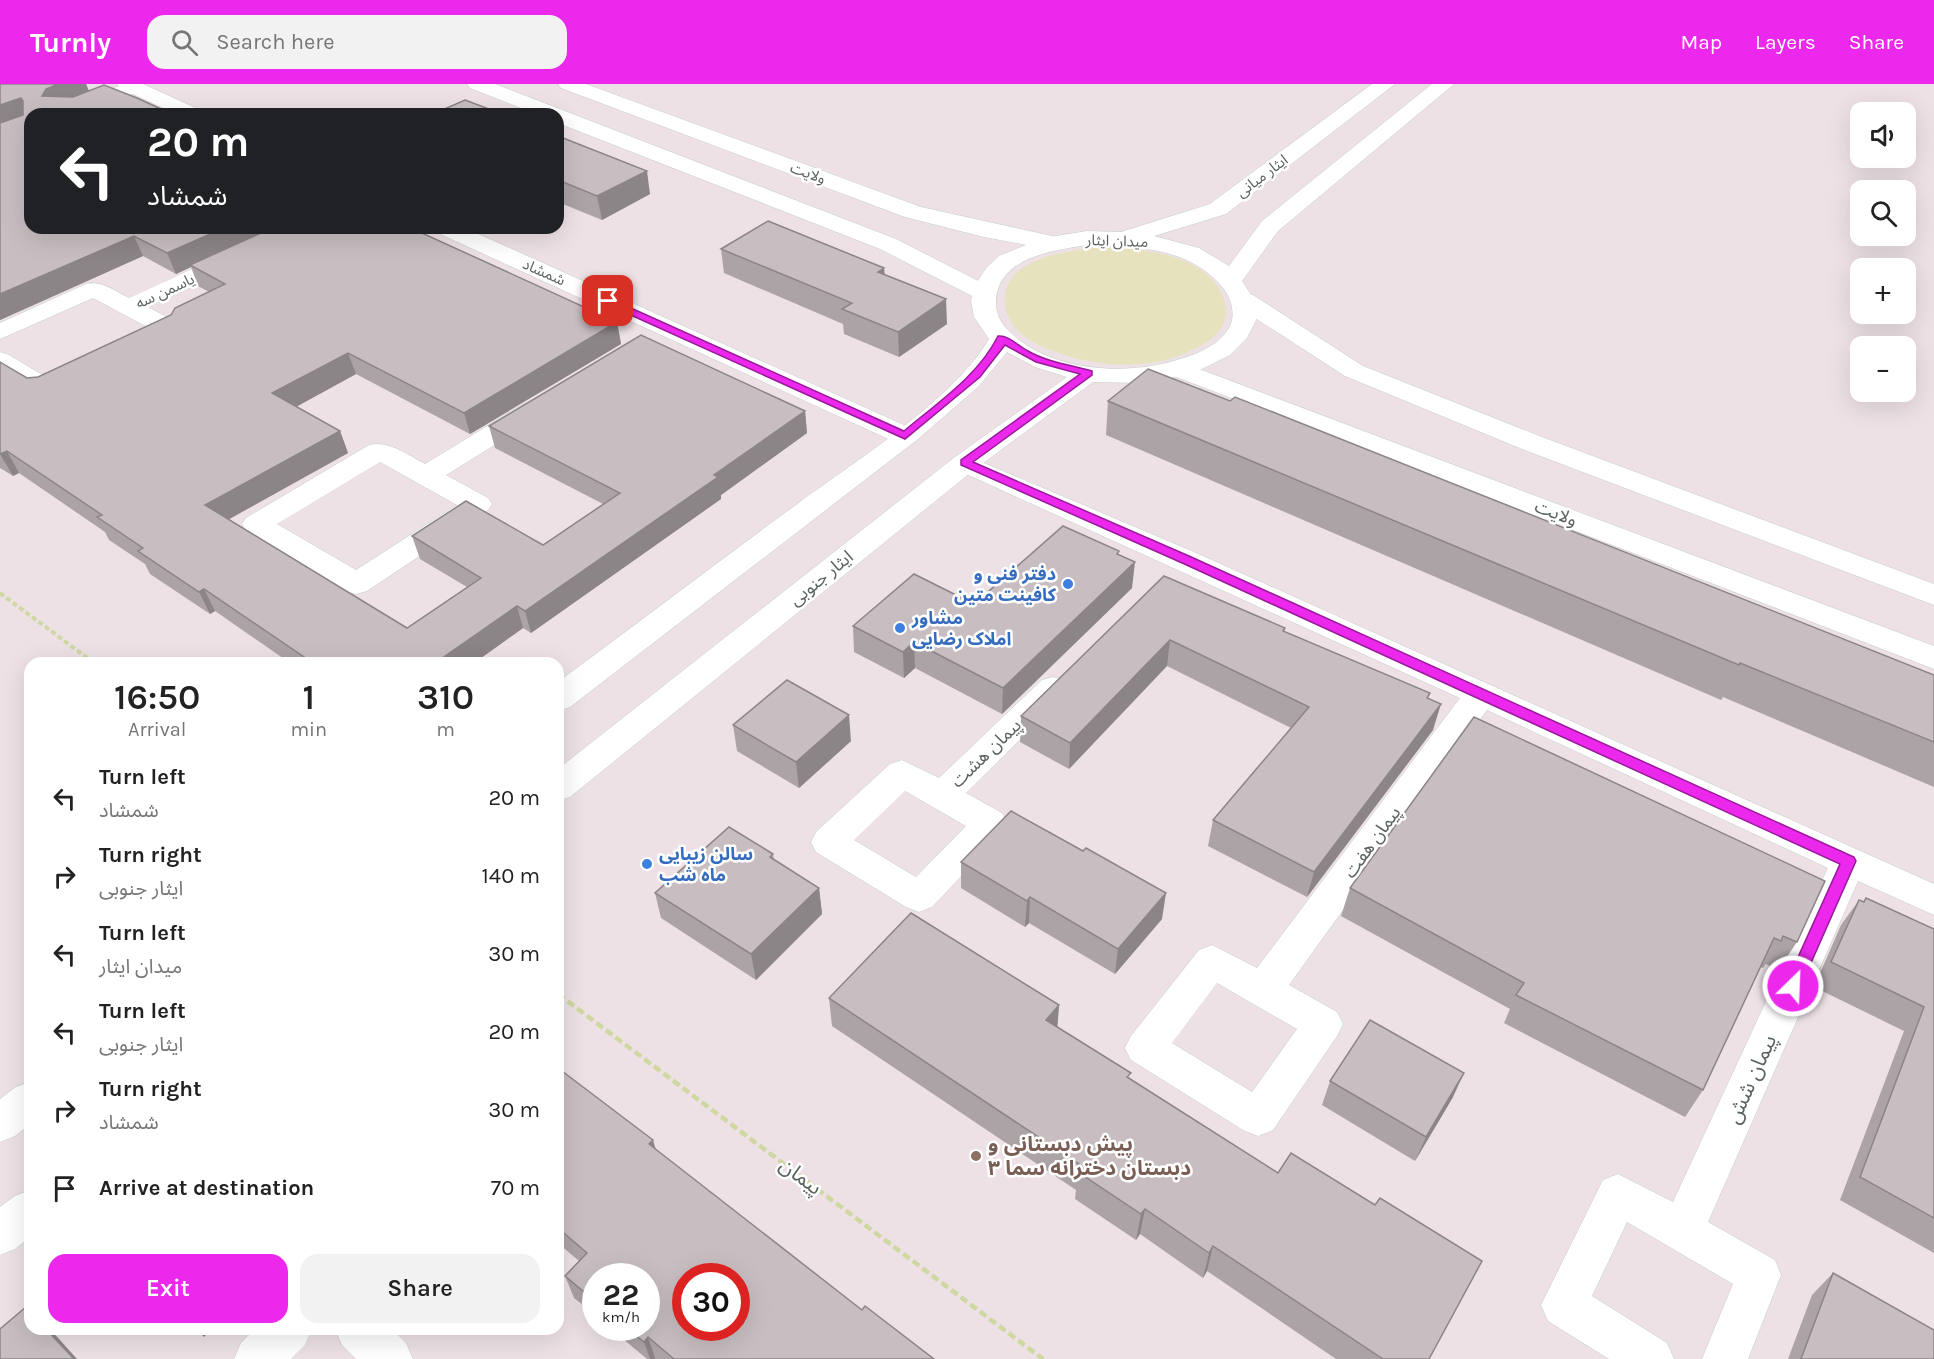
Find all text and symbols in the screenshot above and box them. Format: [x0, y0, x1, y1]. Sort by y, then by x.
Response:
search box [147, 15, 567, 69]
text: Turnly [30, 26, 111, 59]
icon: search [168, 26, 201, 59]
text: Search here [216, 29, 335, 55]
text: Map [1680, 30, 1722, 54]
text: Layers [1755, 30, 1816, 54]
text: Share [1849, 30, 1904, 54]
map controls [1850, 102, 1916, 402]
button: sound [1850, 102, 1916, 168]
text: 20 m [147, 117, 249, 167]
icon: left [48, 132, 126, 210]
street label: ایثار میانی [1233, 151, 1291, 201]
street label: ولایت [788, 158, 828, 188]
text: شمشاد [147, 180, 227, 212]
button: search [1850, 180, 1916, 246]
street label: میدان ایثار [1085, 231, 1148, 251]
street label: شمشاد [520, 255, 568, 289]
button: + [1850, 258, 1916, 324]
street label: یاسمن سه [133, 270, 197, 312]
pin [582, 275, 633, 326]
icon: arrive [591, 284, 624, 317]
button: − [1850, 336, 1916, 402]
street label: ولایت [1532, 495, 1580, 531]
street label: ایثار جنوبی [785, 546, 857, 610]
place label: دفتر فنی و کافینت متین [954, 563, 1057, 606]
marker: دفتر فنی و کافینت متین [1061, 577, 1075, 591]
place label: مشاور املاک رضایی [911, 607, 1012, 650]
marker: مشاور املاک رضایی [893, 621, 907, 635]
text: 16:50 [114, 676, 200, 718]
text: 1 [302, 676, 315, 718]
text: 310 [417, 676, 474, 718]
street label: پیمان هشت [946, 714, 1026, 792]
text: Arrival [128, 718, 186, 741]
text: min [290, 718, 327, 741]
text: m [436, 718, 455, 741]
text: Turn left [99, 764, 186, 790]
icon: left [48, 782, 81, 815]
text: 20 m [488, 785, 540, 811]
text: شمشاد [99, 799, 159, 822]
street label: پیمان هفت [1339, 802, 1405, 882]
text: Turn right [99, 842, 202, 868]
place label: سالن زیبایی ماه شب [659, 843, 753, 886]
marker: سالن زیبایی ماه شب [640, 857, 654, 871]
icon: right [48, 860, 81, 893]
text: 140 m [482, 863, 540, 889]
text: ایثار جنوبی [99, 877, 183, 900]
text: Turn left [99, 920, 186, 946]
icon: left [48, 938, 81, 971]
text: 30 m [488, 941, 540, 967]
position arrow [1761, 954, 1825, 1018]
text: میدان ایثار [99, 955, 182, 978]
text: Turn left [99, 998, 186, 1024]
icon: left [48, 1016, 81, 1049]
text: 20 m [488, 1019, 540, 1045]
street label: پیمان شش [1721, 1031, 1782, 1128]
text: ایثار جنوبی [99, 1033, 183, 1056]
text: Turn right [99, 1076, 202, 1102]
icon: right [48, 1094, 81, 1127]
text: 30 m [488, 1097, 540, 1123]
text: شمشاد [99, 1111, 159, 1134]
place label: پیش دبستانی و دبستان دخترانه سما ۳ [988, 1132, 1191, 1180]
marker: پیش دبستانی و دبستان دخترانه سما ۳ [969, 1149, 983, 1163]
street label: پیمان [774, 1152, 827, 1201]
icon: arrive [48, 1172, 81, 1205]
text: Arrive at destination [99, 1175, 314, 1201]
text: 70 m [491, 1175, 540, 1201]
button: Exit [48, 1254, 288, 1323]
button: Share [300, 1254, 540, 1323]
speed limit sign: 30 [672, 1263, 750, 1341]
text: 22 [603, 1277, 639, 1313]
text: km/h [602, 1308, 640, 1326]

